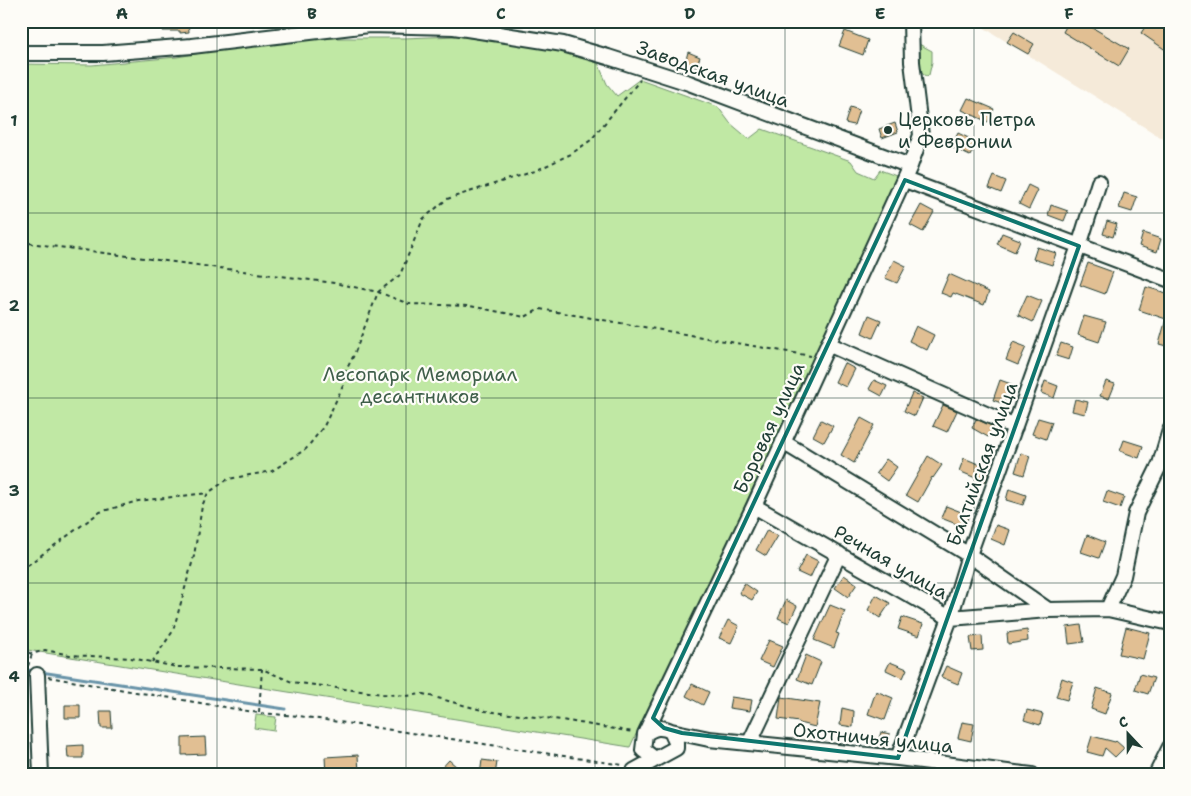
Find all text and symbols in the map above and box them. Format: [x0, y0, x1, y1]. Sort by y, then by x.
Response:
text: A [116, 3, 128, 24]
text: B [307, 3, 317, 24]
text: C [496, 3, 506, 24]
text: D [684, 3, 696, 24]
text: E [875, 3, 885, 24]
text: F [1064, 3, 1074, 24]
street label: Заводская улица [633, 35, 793, 113]
place label: Церковь Петра и Февронии [898, 107, 1035, 154]
text: 1 [10, 110, 18, 131]
marker: Церковь Петра и Февронии [882, 124, 894, 136]
text: 2 [8, 295, 20, 316]
street label: Боровая улица [728, 358, 810, 498]
park label: Лесопарк Мемориал десантников [323, 362, 518, 409]
street label: Балтийская улица [941, 378, 1023, 550]
text: 3 [8, 480, 20, 501]
street label: Речная улица [829, 519, 953, 605]
text: 4 [8, 666, 20, 687]
north arrow [1104, 708, 1154, 758]
text: С [1116, 712, 1130, 732]
street label: Охотничья улица [792, 717, 955, 759]

